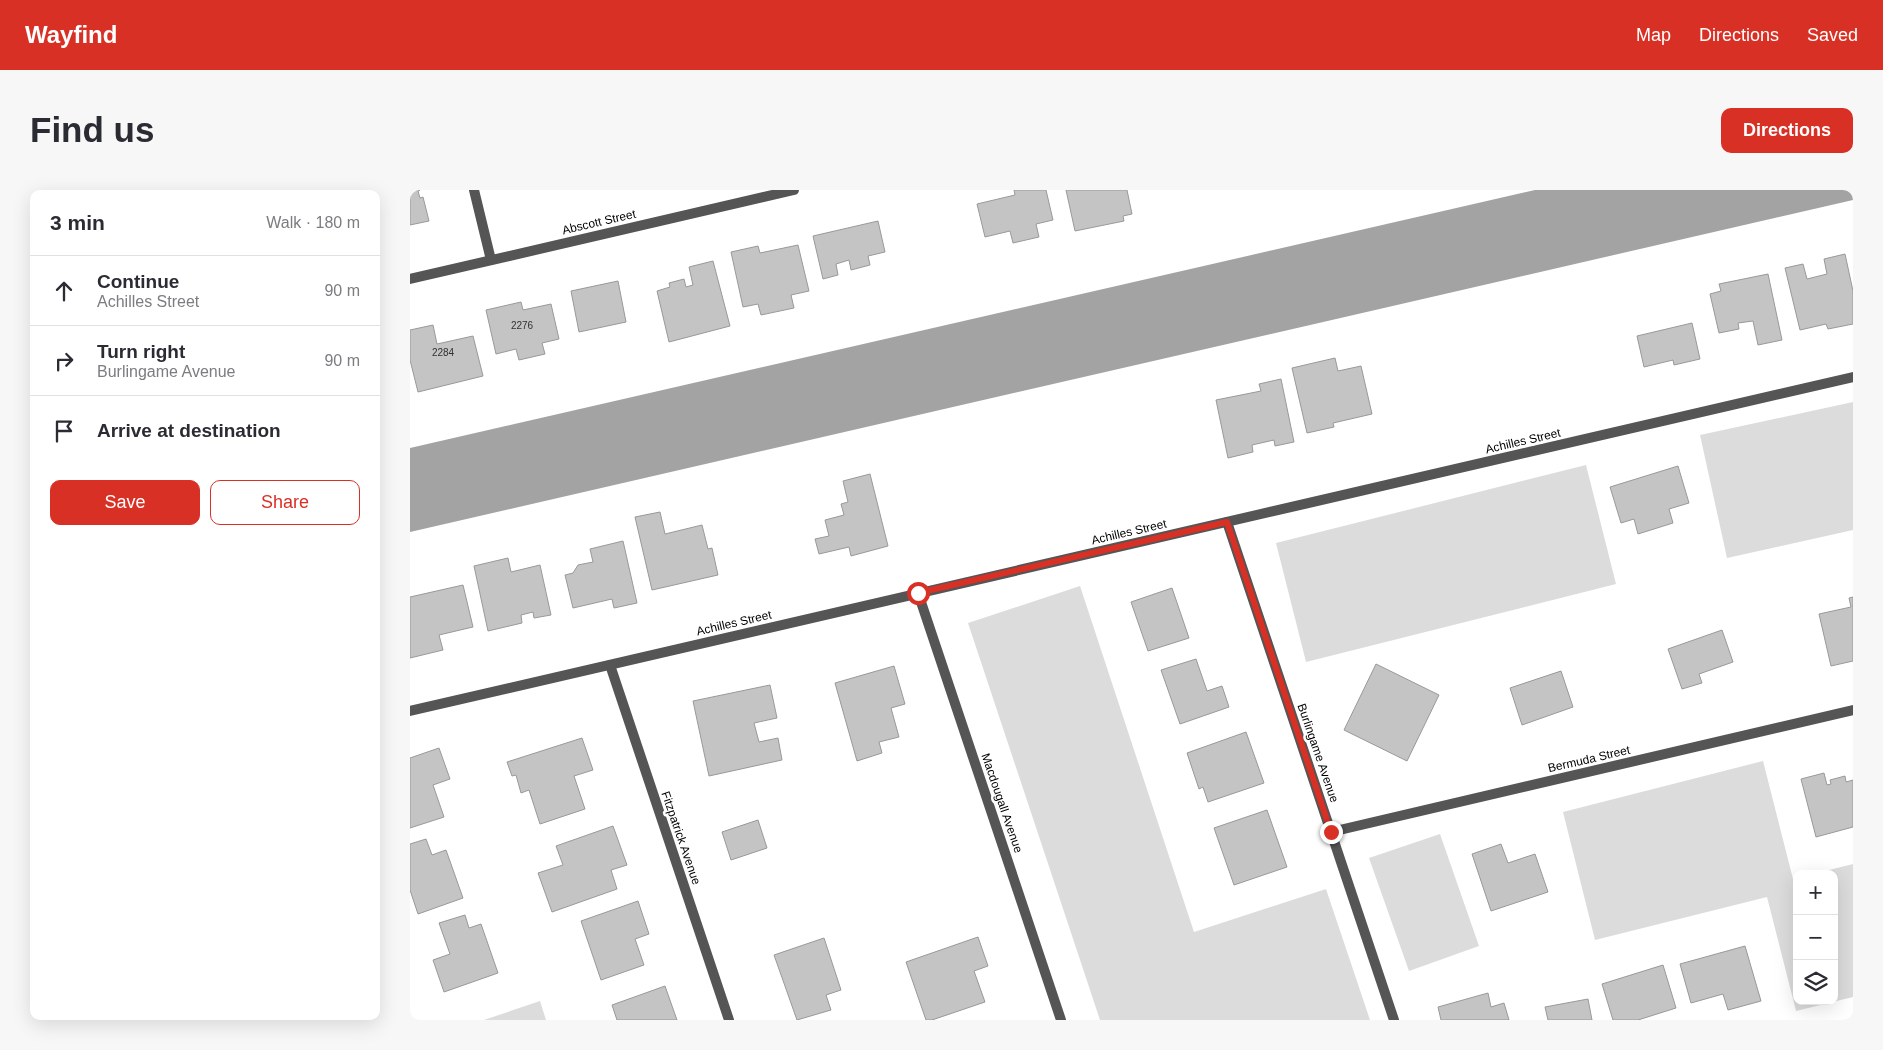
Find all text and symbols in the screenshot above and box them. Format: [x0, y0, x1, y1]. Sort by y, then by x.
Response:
text: Wayfind [25, 21, 117, 48]
text: Map [1636, 25, 1671, 45]
text: Directions [1699, 25, 1779, 45]
text: Saved [1807, 25, 1858, 45]
button: Directions [1721, 108, 1853, 153]
text: Find us [30, 110, 154, 149]
street label: Abscott Street [561, 207, 638, 237]
text: 3 min [50, 211, 105, 234]
text: Walk · 180 m [266, 214, 360, 231]
text: Continue [97, 271, 179, 292]
icon: ahead [50, 277, 78, 305]
text: 90 m [324, 282, 360, 299]
text: Achilles Street [97, 293, 199, 310]
house number: 2276 [511, 320, 534, 331]
text: Turn right [97, 341, 185, 362]
icon: right [50, 347, 78, 375]
house number: 2284 [432, 347, 455, 358]
text: 90 m [324, 352, 360, 369]
text: Burlingame Avenue [97, 363, 235, 380]
icon: arrive [50, 417, 78, 445]
text: Arrive at destination [97, 420, 281, 441]
street label: Achilles Street [1484, 425, 1563, 456]
button: Save [50, 480, 200, 525]
button: Share [210, 480, 360, 525]
street label: Achilles Street [1090, 516, 1169, 547]
route start [907, 582, 930, 605]
street label: Achilles Street [695, 607, 774, 638]
street label: Burlingame Avenue [1294, 702, 1342, 805]
street label: Bermuda Street [1546, 743, 1632, 775]
street label: Macdougall Avenue [978, 751, 1026, 855]
street label: Fitzpatrick Avenue [658, 789, 704, 887]
route end [1320, 821, 1343, 844]
map controls [1793, 870, 1838, 1005]
button: + [1793, 870, 1838, 915]
button: − [1793, 915, 1838, 960]
button: layers [1793, 960, 1838, 1005]

